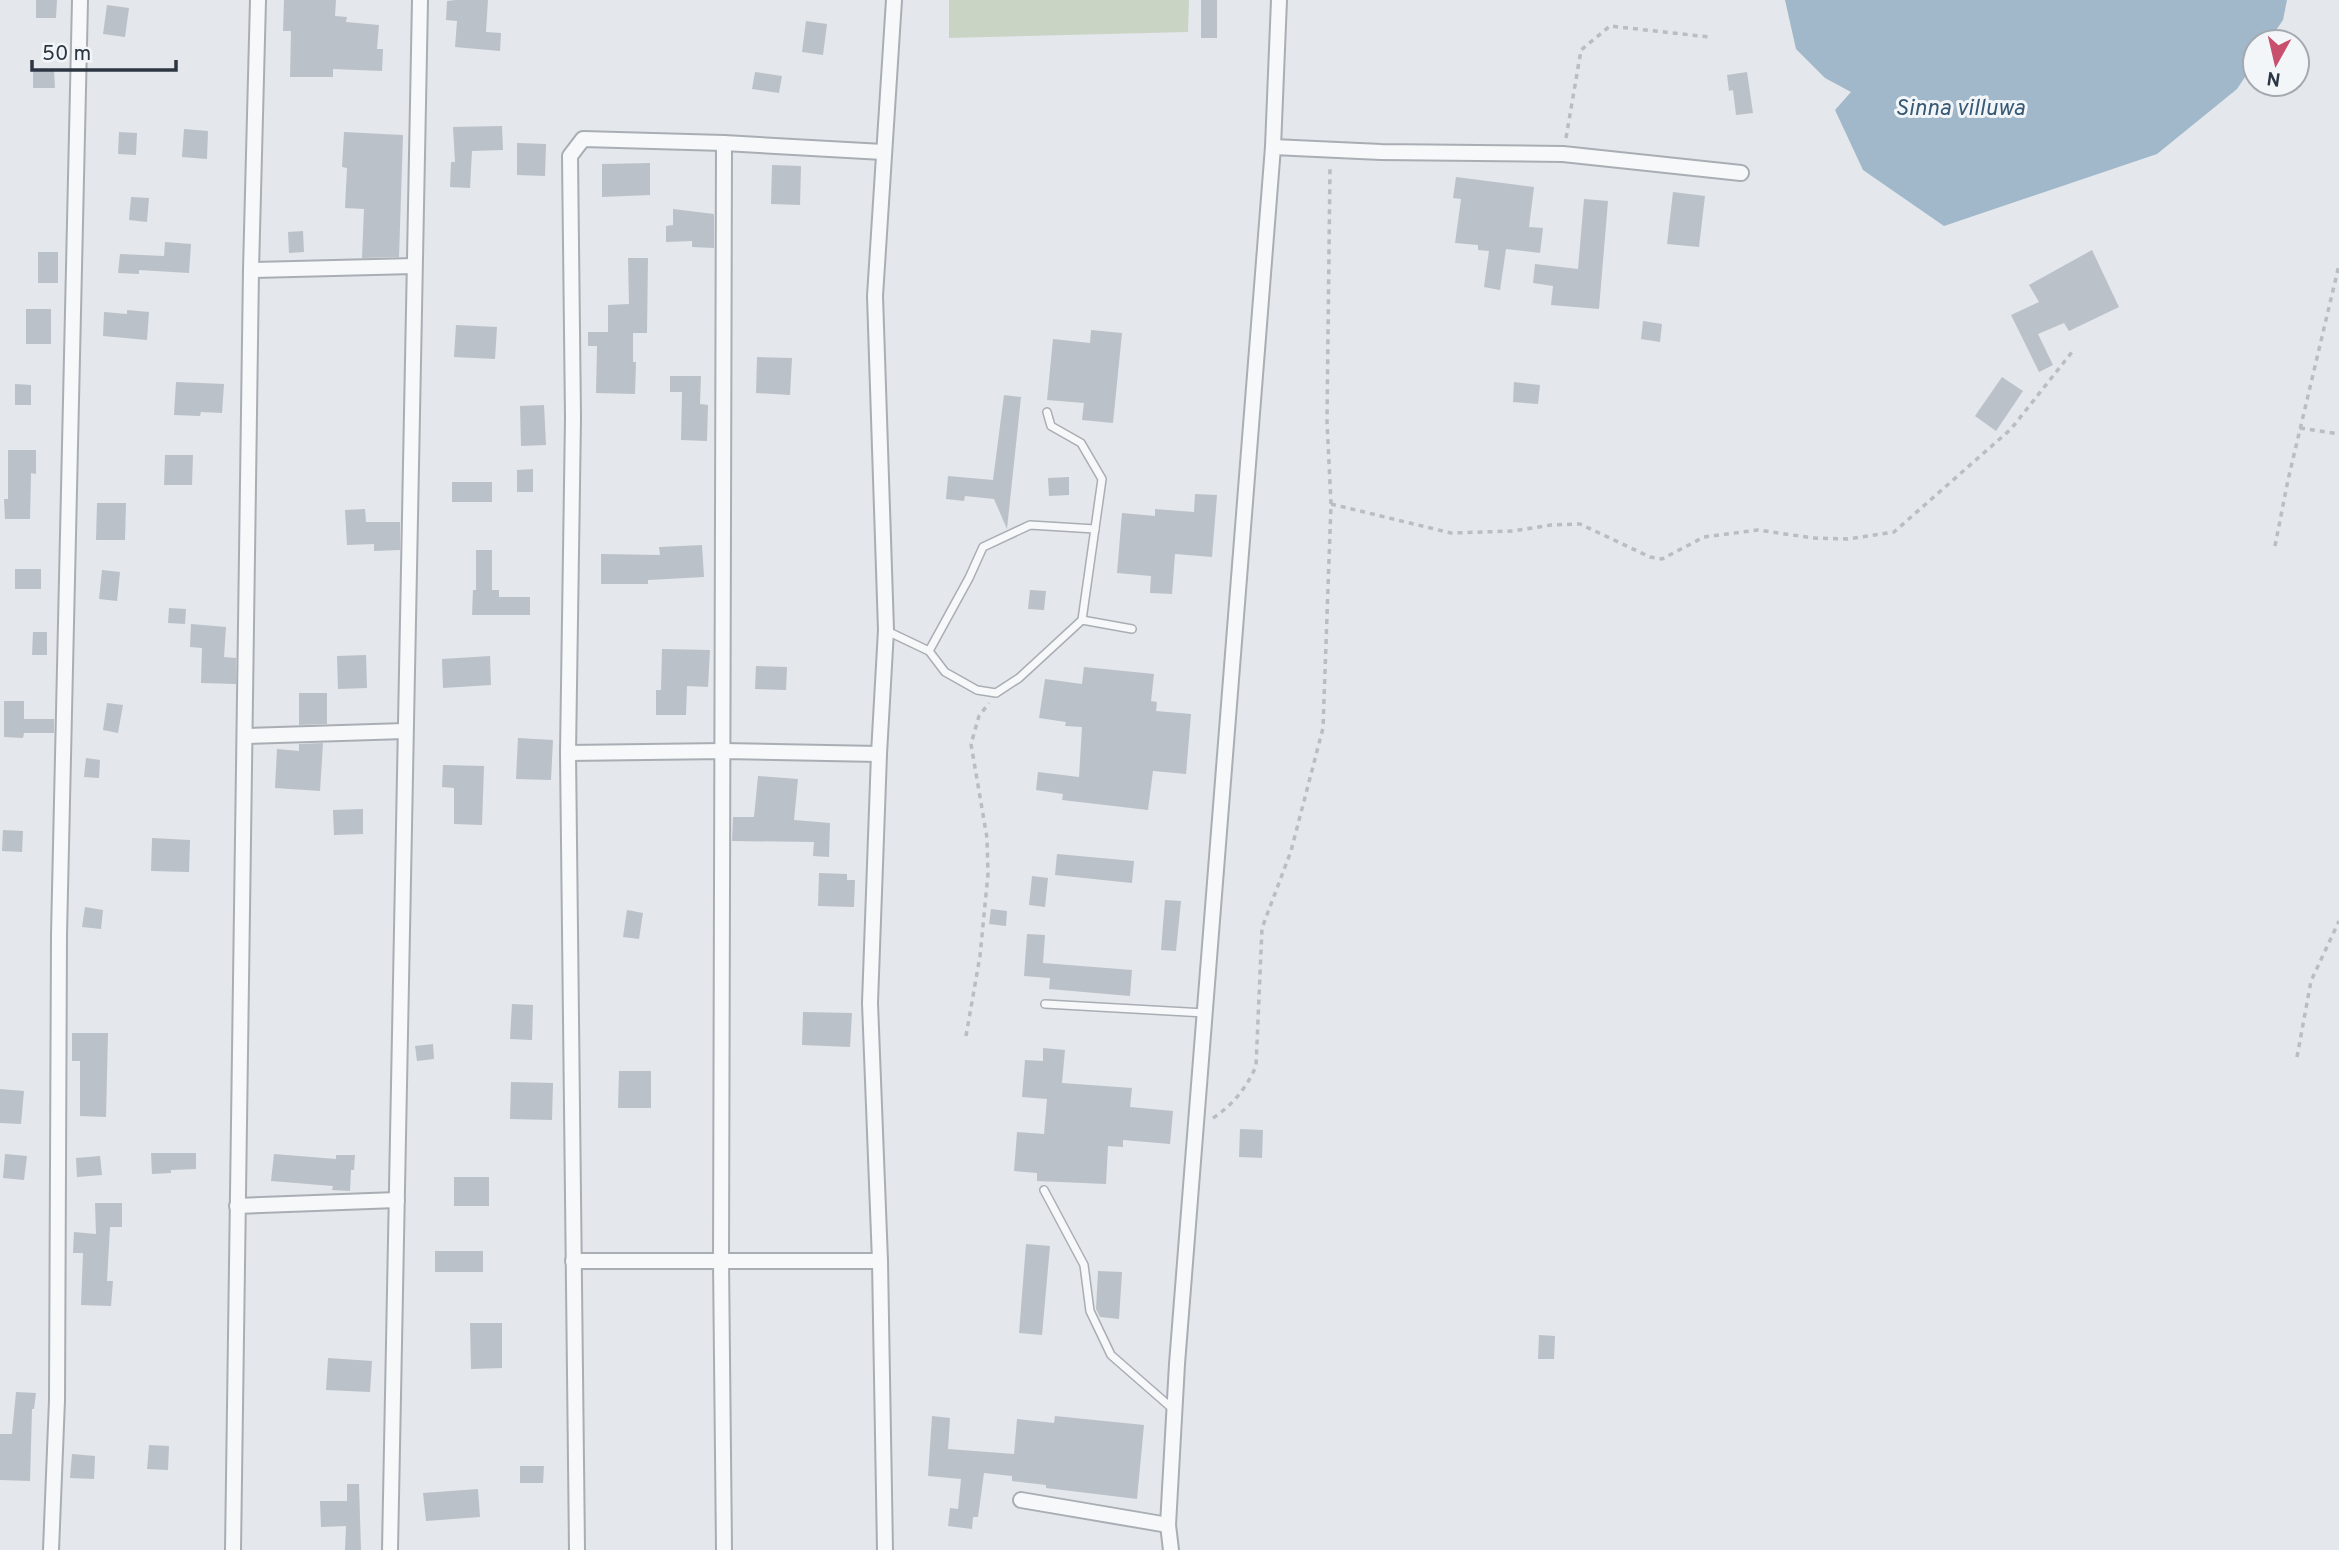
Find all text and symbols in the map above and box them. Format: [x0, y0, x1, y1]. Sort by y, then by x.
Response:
scale bar [32, 28, 175, 72]
north arrow [2241, 28, 2311, 98]
text: 50 m [42, 41, 91, 68]
text: N [2265, 65, 2282, 91]
water label: Sinna villuwa [1895, 95, 2025, 124]

